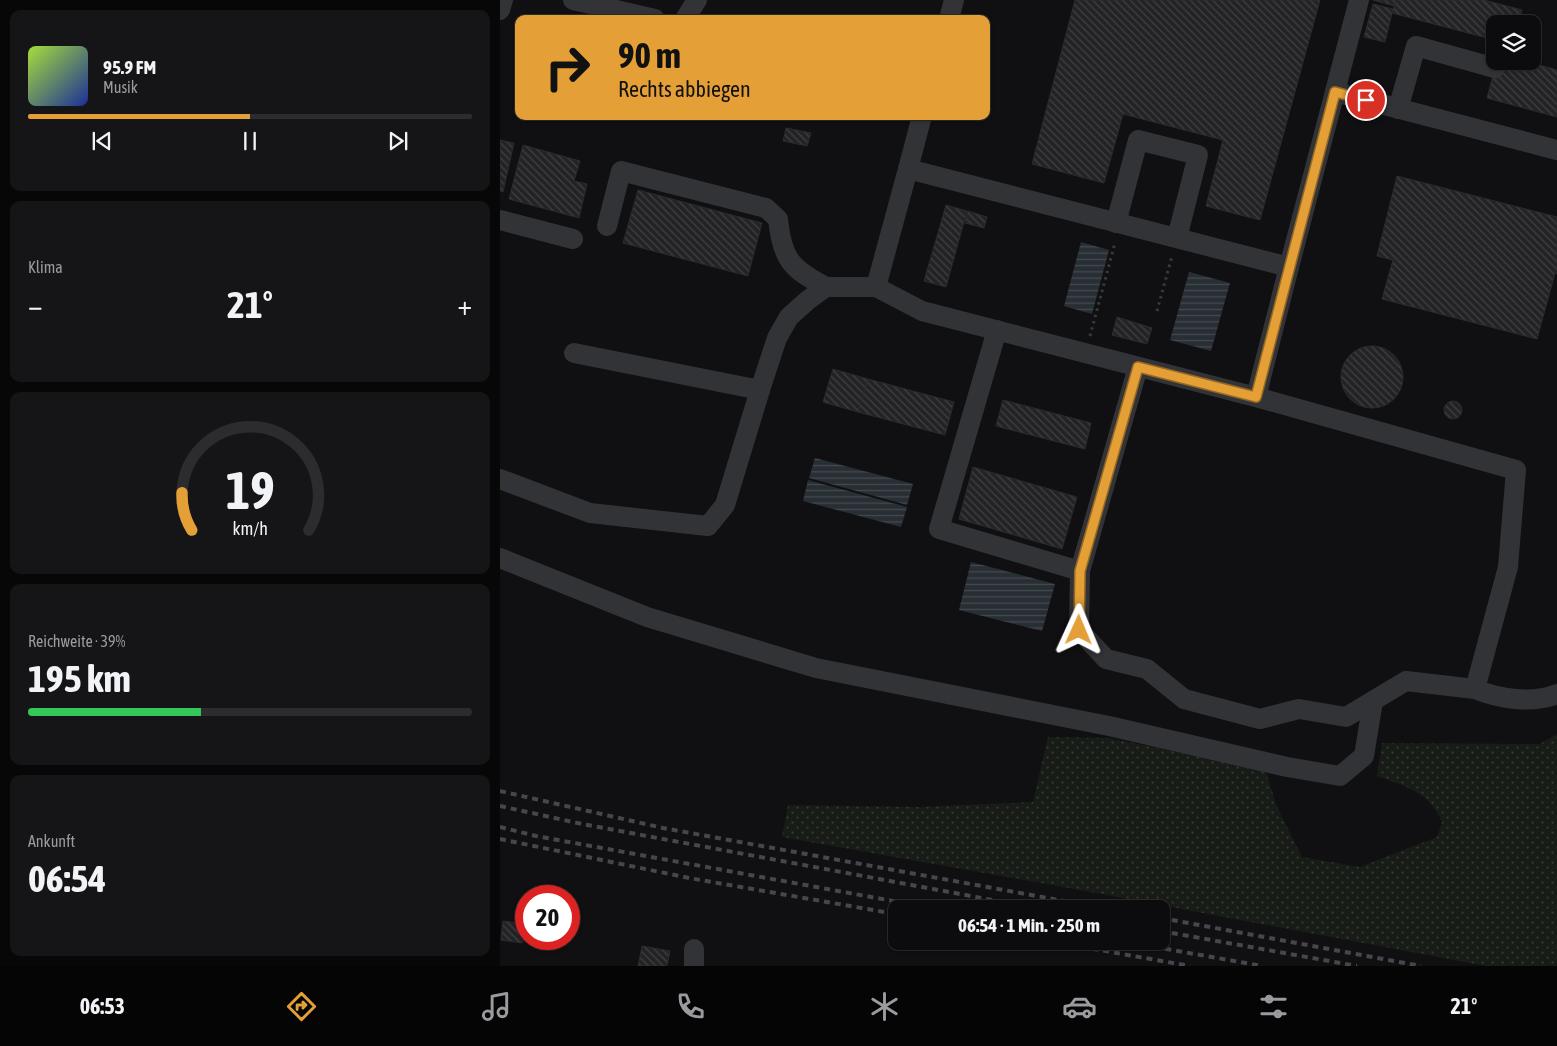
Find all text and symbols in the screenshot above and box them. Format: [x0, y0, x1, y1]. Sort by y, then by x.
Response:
map controls [1486, 15, 1541, 70]
button: layers [1486, 15, 1541, 70]
icon: right [535, 35, 600, 100]
text: 90 m [618, 35, 681, 75]
text: 95.9 FM [103, 56, 156, 78]
text: Rechts abbiegen [618, 76, 751, 102]
text: Musik [103, 78, 138, 96]
pin [1345, 79, 1387, 121]
icon: arrive [1352, 86, 1380, 114]
icon: previous [88, 127, 116, 155]
icon: pause [236, 127, 264, 155]
icon: next [384, 127, 412, 155]
text: Klima [28, 258, 63, 276]
text: 21° [227, 283, 273, 326]
text: − [28, 289, 43, 321]
text: + [457, 289, 472, 321]
text: 19 [226, 460, 274, 520]
text: km/h [232, 518, 268, 539]
position arrow [1052, 603, 1104, 655]
text: Reichweite · 39% [28, 632, 125, 650]
text: 195 km [28, 657, 131, 700]
text: Ankunft [28, 832, 75, 850]
text: 06:54 [28, 857, 106, 900]
speed limit sign: 20 [515, 885, 580, 950]
text: 06:54 · 1 Min. · 250 m [958, 914, 1100, 936]
icon: directions [284, 989, 319, 1024]
icon: music [479, 989, 514, 1024]
icon: phone [673, 989, 708, 1024]
icon: climate [867, 989, 902, 1024]
icon: car [1062, 989, 1097, 1024]
icon: filters [1256, 989, 1291, 1024]
text: 06:53 [80, 993, 125, 1019]
text: 21° [1450, 993, 1477, 1019]

